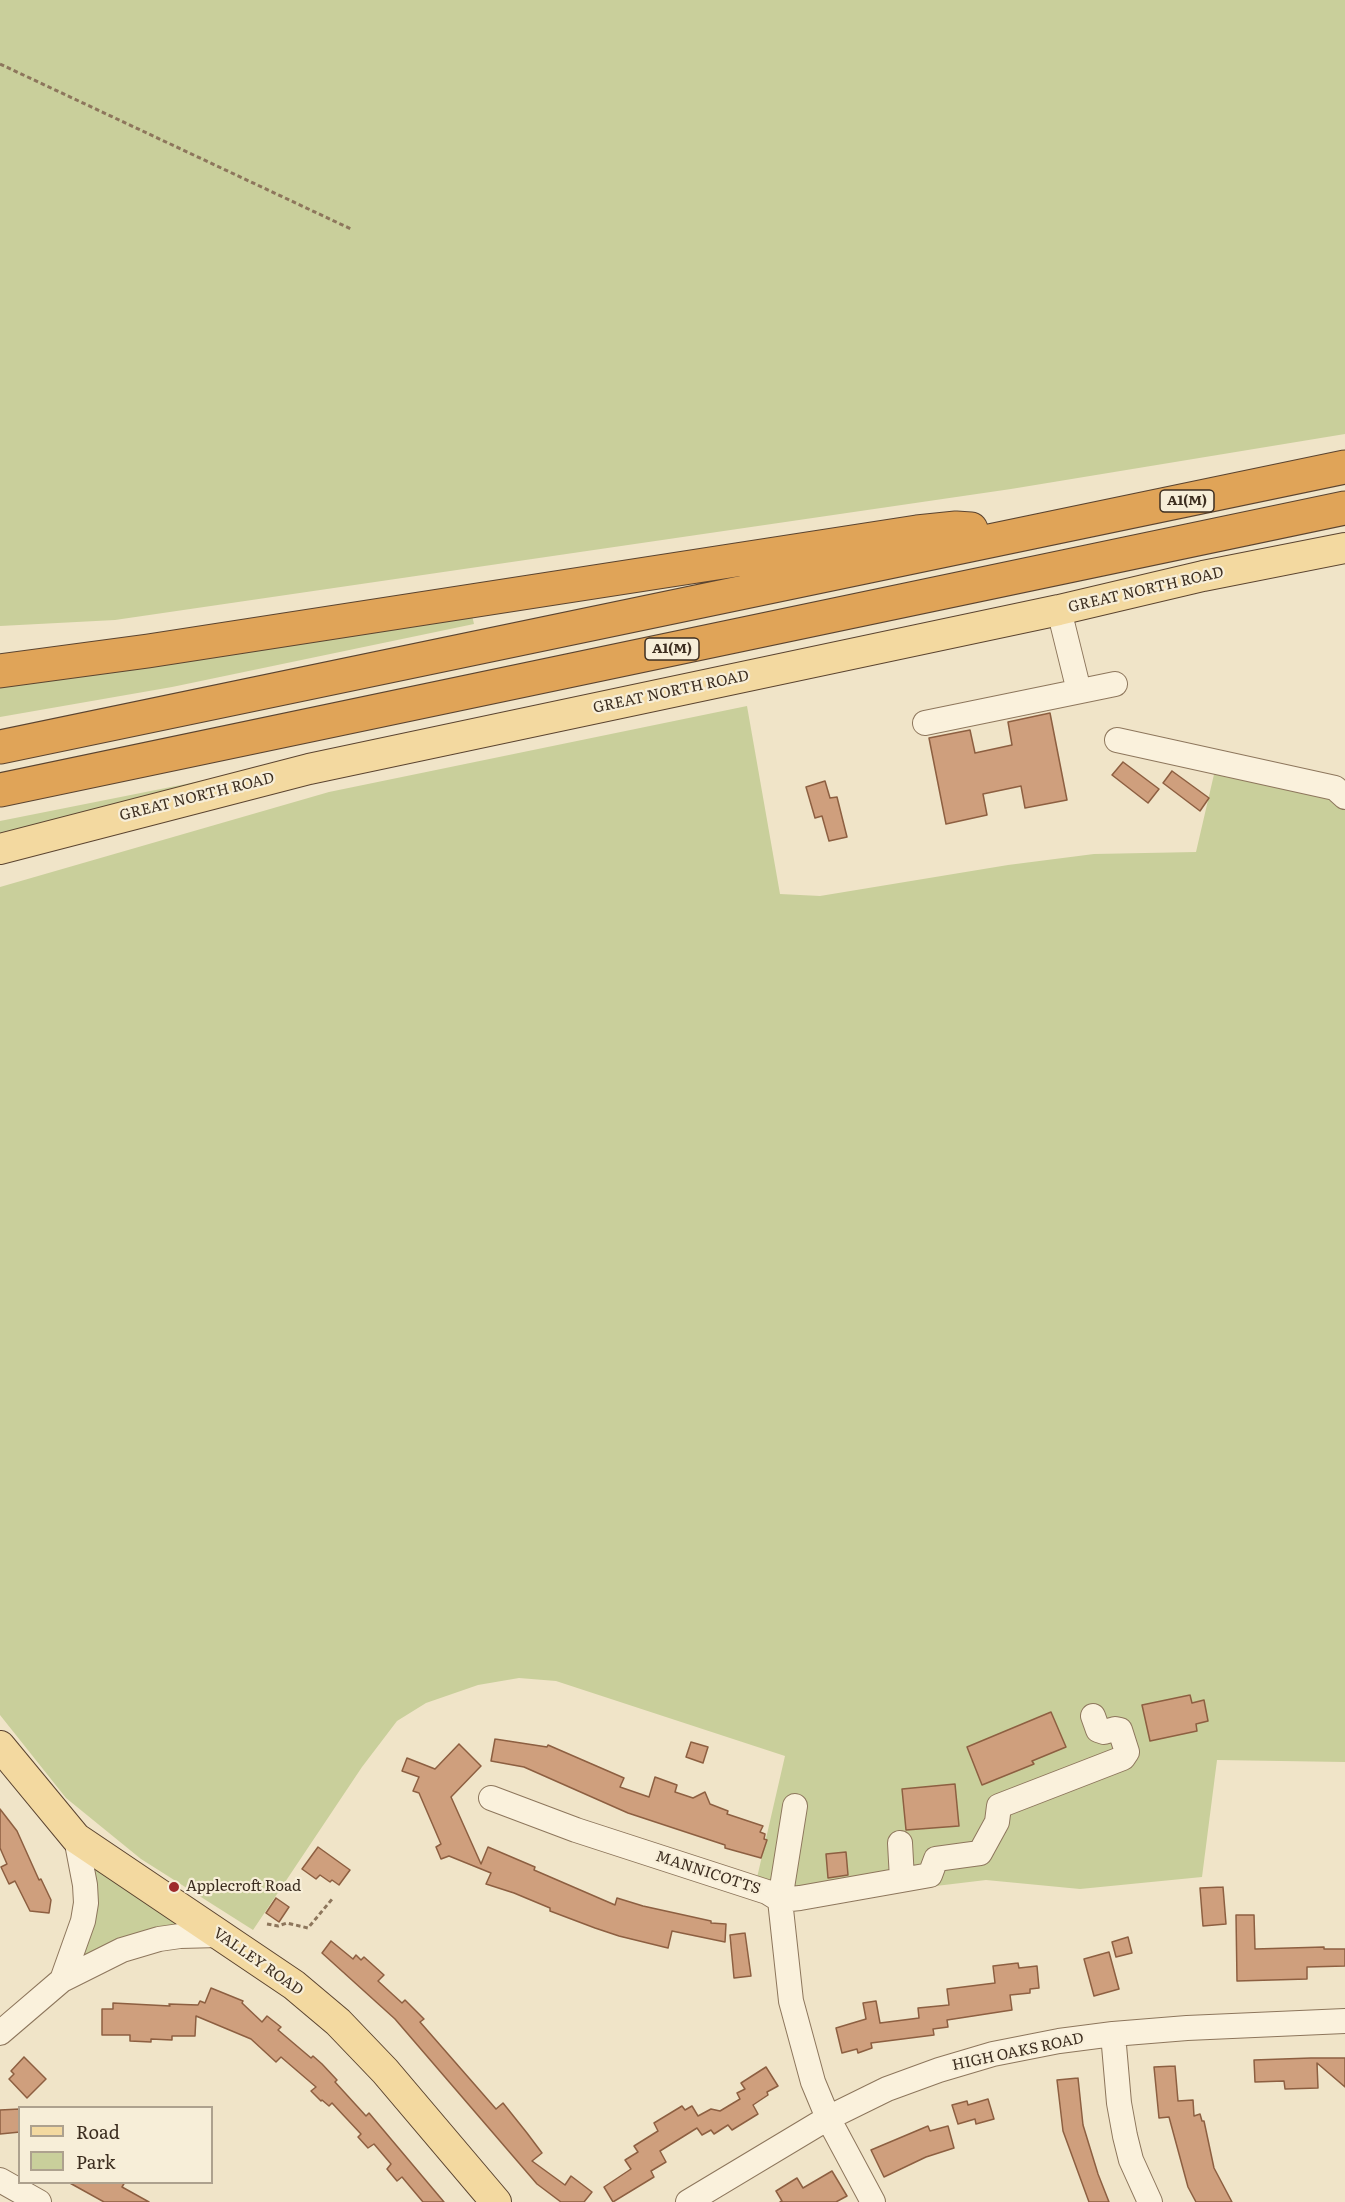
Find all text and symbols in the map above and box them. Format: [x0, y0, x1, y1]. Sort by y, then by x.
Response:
road number: A1(M) [1160, 490, 1214, 512]
street label: GREAT NORTH ROAD [1067, 563, 1225, 617]
road number: A1(M) [645, 638, 699, 660]
street label: GREAT NORTH ROAD [591, 667, 751, 717]
street label: GREAT NORTH ROAD [118, 769, 276, 825]
street label: MANNICOTTS [653, 1848, 763, 1898]
place label: Applecroft Road [186, 1878, 301, 1896]
marker: Applecroft Road [167, 1880, 181, 1894]
street label: VALLEY ROAD [209, 1924, 307, 2000]
street label: HIGH OAKS ROAD [951, 2029, 1085, 2075]
legend [18, 2106, 213, 2184]
text: Road [76, 2118, 120, 2145]
text: Park [76, 2148, 115, 2175]

